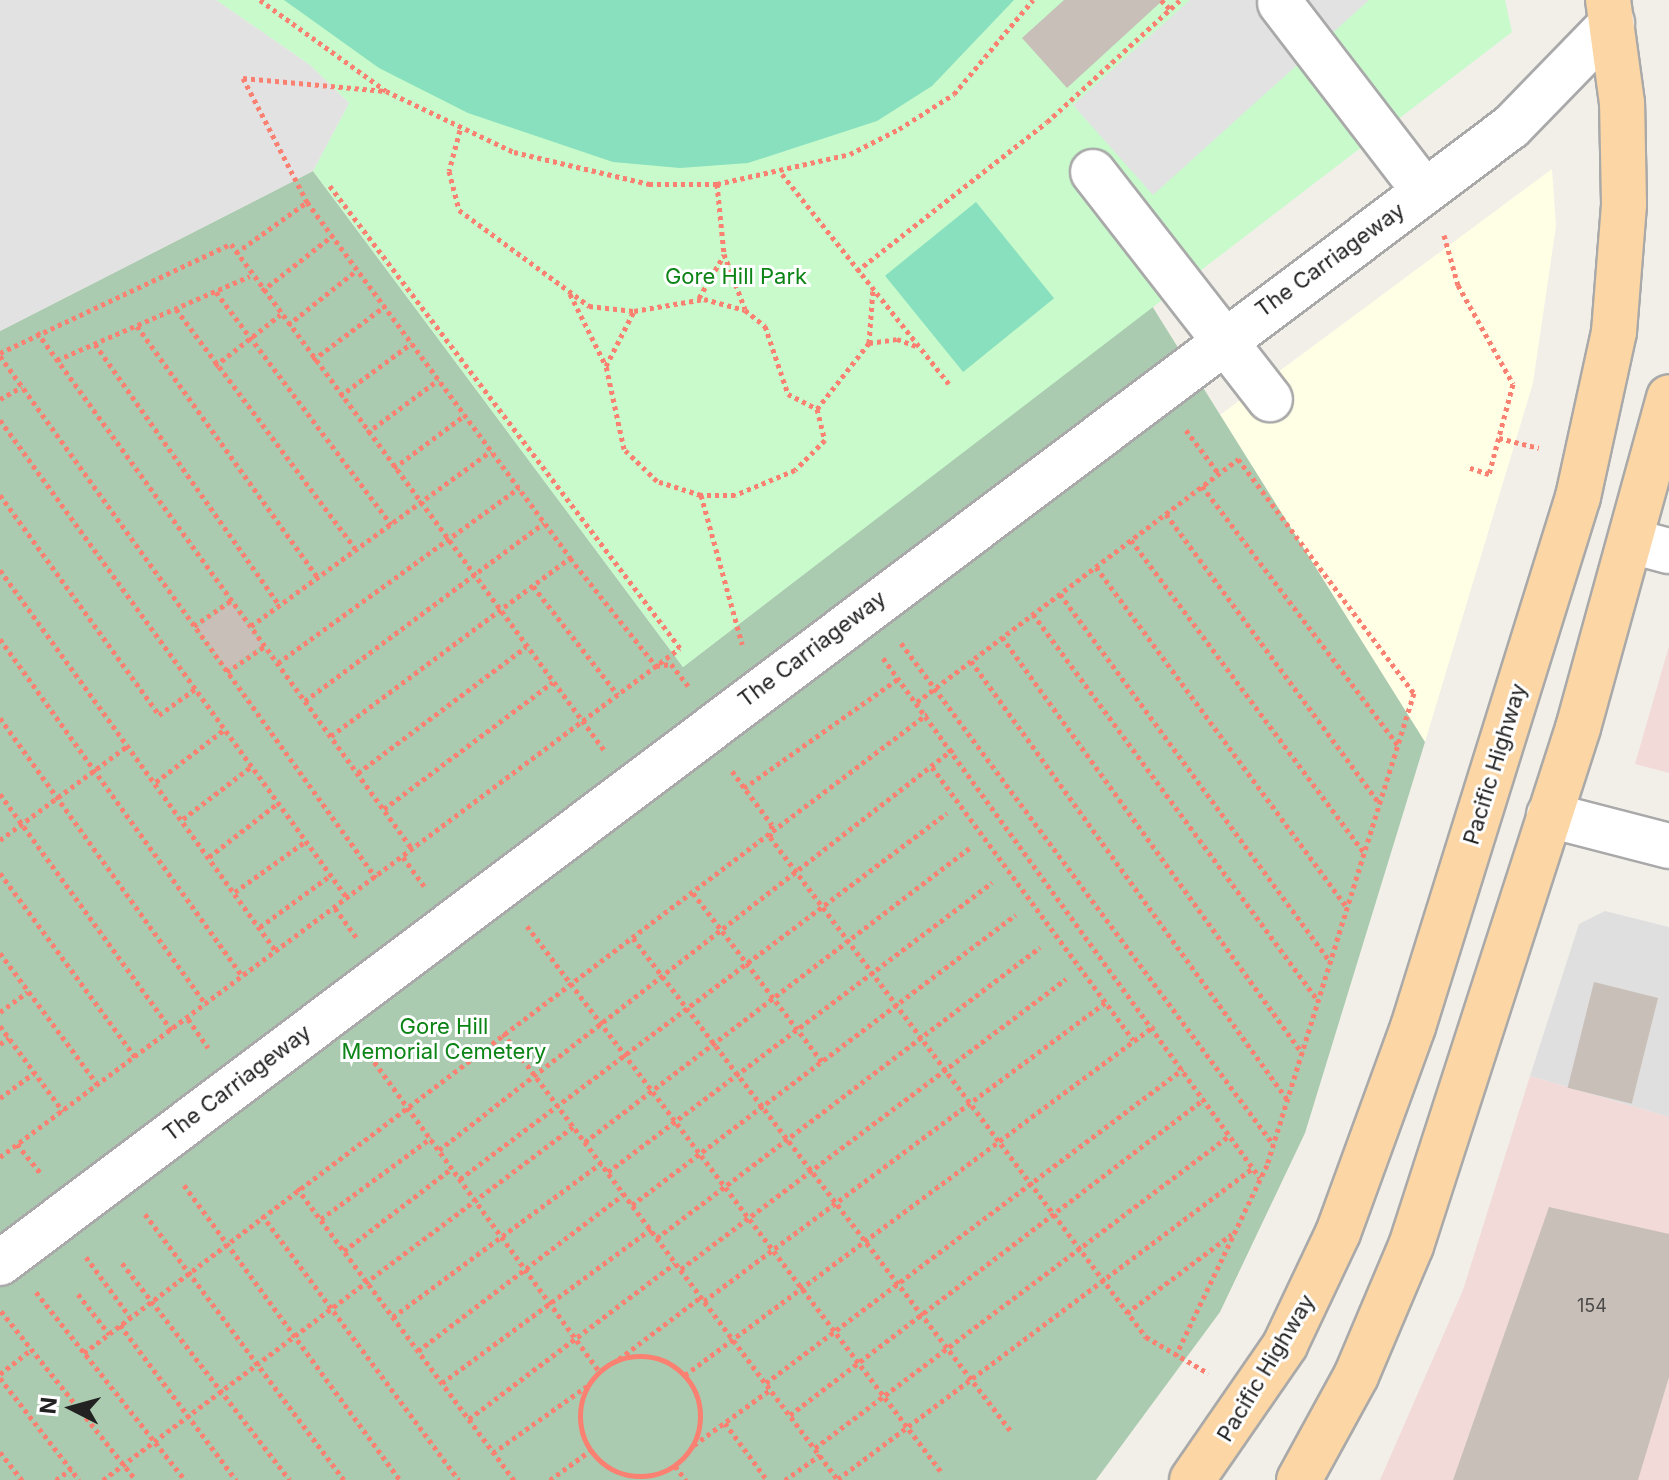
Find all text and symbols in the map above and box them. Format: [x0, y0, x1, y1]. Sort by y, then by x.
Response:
street label: The Carriageway [1250, 197, 1410, 323]
park label: Gore Hill Park [665, 264, 807, 290]
street label: The Carriageway [733, 585, 891, 713]
street label: Pacific Highway [1458, 680, 1532, 848]
park label: Gore Hill Memorial Cemetery [342, 1013, 546, 1064]
street label: The Carriageway [158, 1019, 316, 1147]
street label: Pacific Highway [1212, 1290, 1320, 1446]
house number: 154 [1577, 1295, 1607, 1317]
north arrow [32, 1368, 112, 1448]
text: N [34, 1396, 62, 1415]

